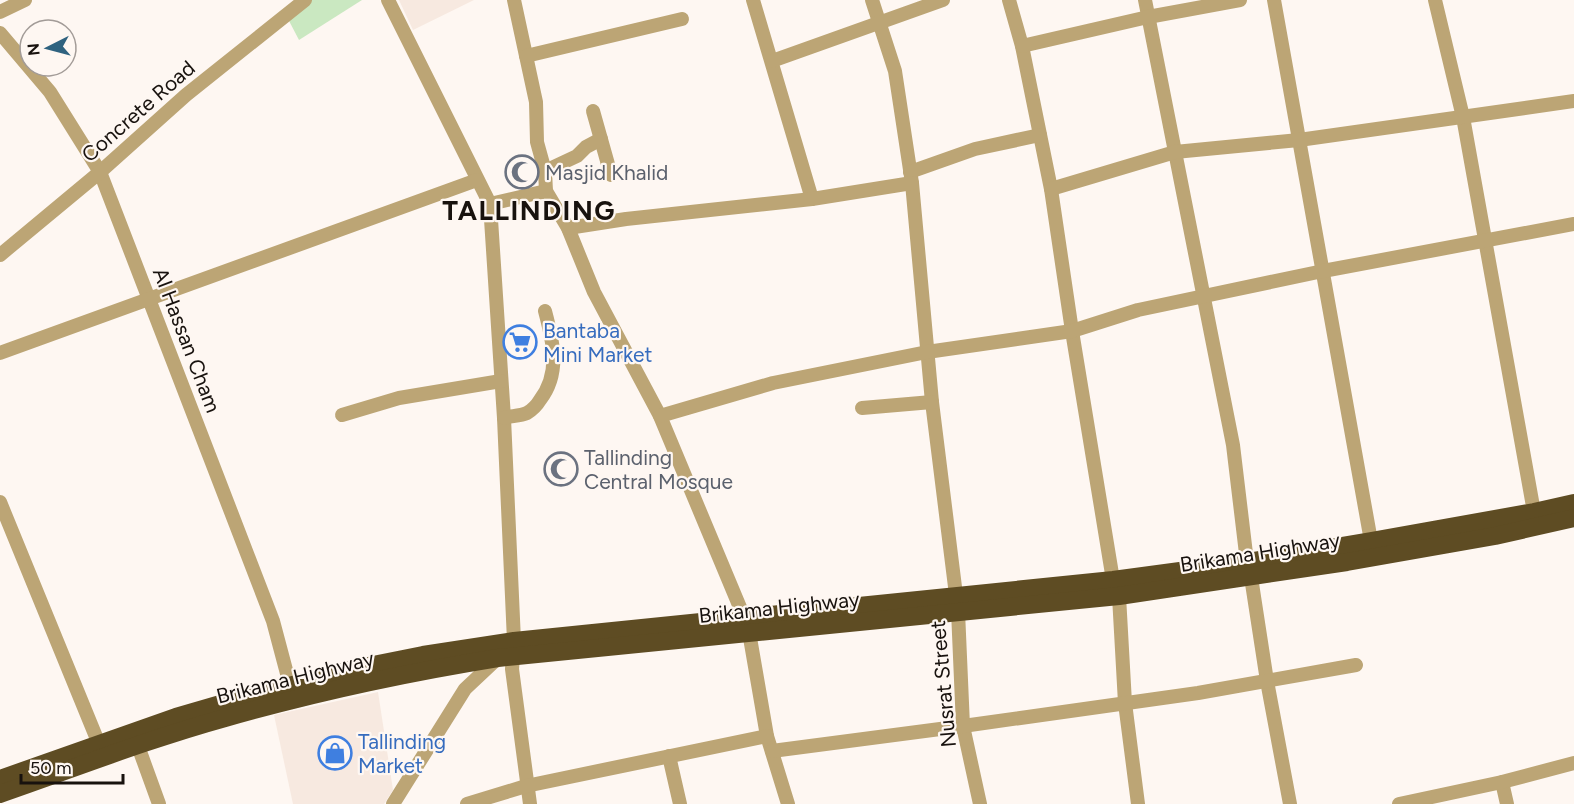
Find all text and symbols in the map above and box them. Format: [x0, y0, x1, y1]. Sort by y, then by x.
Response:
north arrow [18, 18, 78, 78]
text: N [23, 42, 44, 57]
street label: Concrete Road [76, 55, 200, 167]
mosque icon: Masjid Khalid [504, 154, 540, 190]
place label: Masjid Khalid [545, 160, 668, 185]
district label: TALLINDING [442, 194, 616, 227]
street label: Al Hassan Cham [148, 264, 226, 416]
place label: Bantaba Mini Market [543, 318, 652, 367]
supermarket icon: Bantaba Mini Market [502, 324, 538, 360]
place label: Tallinding Central Mosque [584, 445, 733, 494]
mosque icon: Tallinding Central Mosque [543, 451, 579, 487]
street label: Brikama Highway [1178, 527, 1342, 577]
street label: Brikama Highway [697, 586, 861, 628]
street label: Nusrat Street [925, 619, 961, 749]
street label: Brikama Highway [214, 645, 376, 709]
place label: Tallinding Market [358, 729, 446, 778]
shop icon: Tallinding Market [317, 735, 353, 771]
scale bar [21, 747, 123, 785]
text: 50 m [30, 757, 72, 779]

